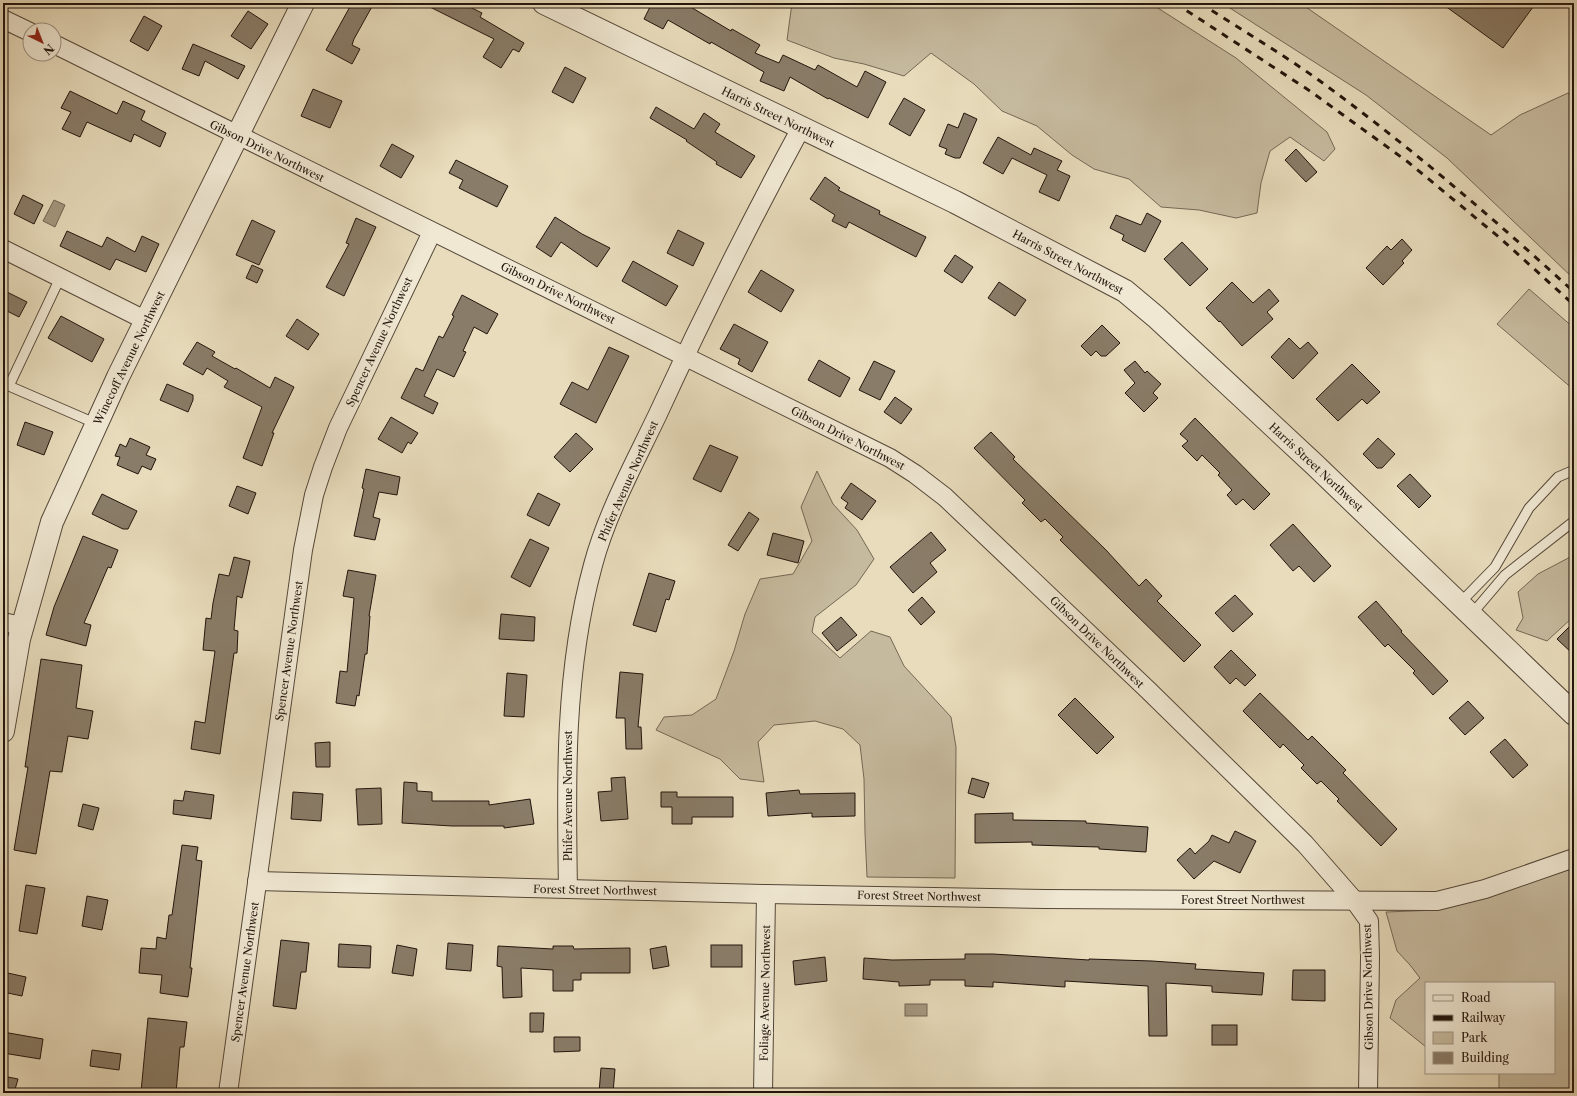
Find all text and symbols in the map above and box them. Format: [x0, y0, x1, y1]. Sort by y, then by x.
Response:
north arrow [22, 22, 62, 62]
text: N [40, 41, 57, 58]
street label: Harris Street Northwest [719, 84, 837, 150]
street label: Gibson Drive Northwest [207, 117, 327, 185]
street label: Harris Street Northwest [1010, 227, 1126, 297]
street label: Gibson Drive Northwest [498, 259, 618, 327]
street label: Spencer Avenue Northwest [343, 275, 415, 409]
street label: Winecoff Avenue Northwest [90, 289, 168, 428]
street label: Gibson Drive Northwest [789, 403, 907, 473]
street label: Phifer Avenue Northwest [595, 418, 661, 544]
street label: Harris Street Northwest [1266, 420, 1366, 514]
street label: Spencer Avenue Northwest [272, 580, 306, 722]
street label: Gibson Drive Northwest [1047, 593, 1147, 691]
street label: Phifer Avenue Northwest [561, 731, 575, 861]
street label: Forest Street Northwest [533, 882, 657, 898]
street label: Forest Street Northwest [857, 888, 981, 904]
street label: Forest Street Northwest [1181, 893, 1305, 907]
street label: Spencer Avenue Northwest [228, 901, 262, 1043]
street label: Gibson Drive Northwest [1360, 924, 1376, 1050]
street label: Foliage Avenue Northwest [757, 925, 773, 1061]
legend [1425, 982, 1555, 1074]
text: Road [1461, 990, 1491, 1005]
text: Railway [1461, 1010, 1506, 1025]
text: Park [1461, 1030, 1488, 1045]
text: Building [1461, 1050, 1509, 1065]

